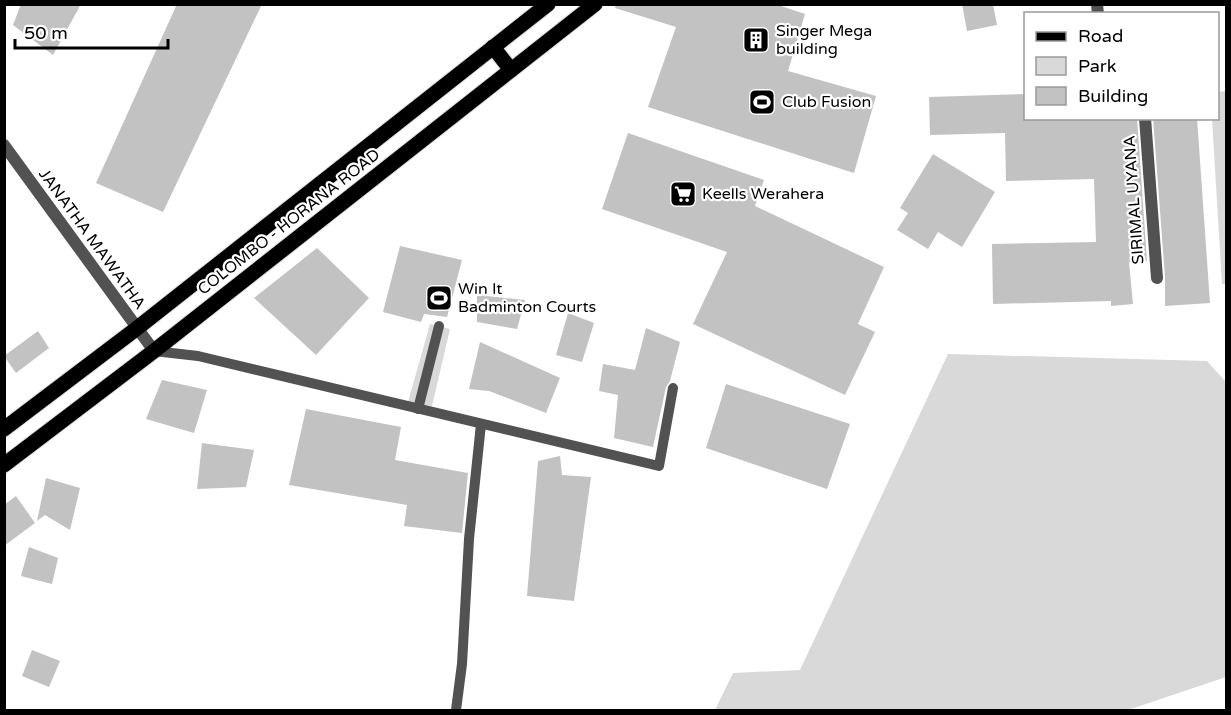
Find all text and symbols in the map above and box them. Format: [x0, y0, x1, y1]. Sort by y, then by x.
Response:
scale bar [15, 12, 168, 50]
legend [1024, 12, 1219, 120]
place label: Singer Mega building [776, 21, 872, 59]
text: 50 m [24, 22, 68, 44]
building icon: Singer Mega building [741, 25, 771, 55]
text: Road [1078, 25, 1123, 47]
text: Park [1078, 55, 1117, 77]
text: Building [1078, 85, 1148, 107]
sports icon: Club Fusion [747, 87, 777, 117]
place label: Club Fusion [782, 92, 871, 112]
street label: SIRIMAL UYANA [1120, 135, 1148, 265]
street label: COLOMBO - HORANA ROAD [194, 145, 384, 299]
street label: JANATHA MAWATHA [34, 165, 150, 313]
supermarket icon: Keells Werahera [668, 179, 698, 209]
place label: Keells Werahera [702, 184, 824, 204]
place label: Win It Badminton Courts [458, 279, 596, 317]
sports icon: Win It Badminton Courts [424, 283, 454, 313]

